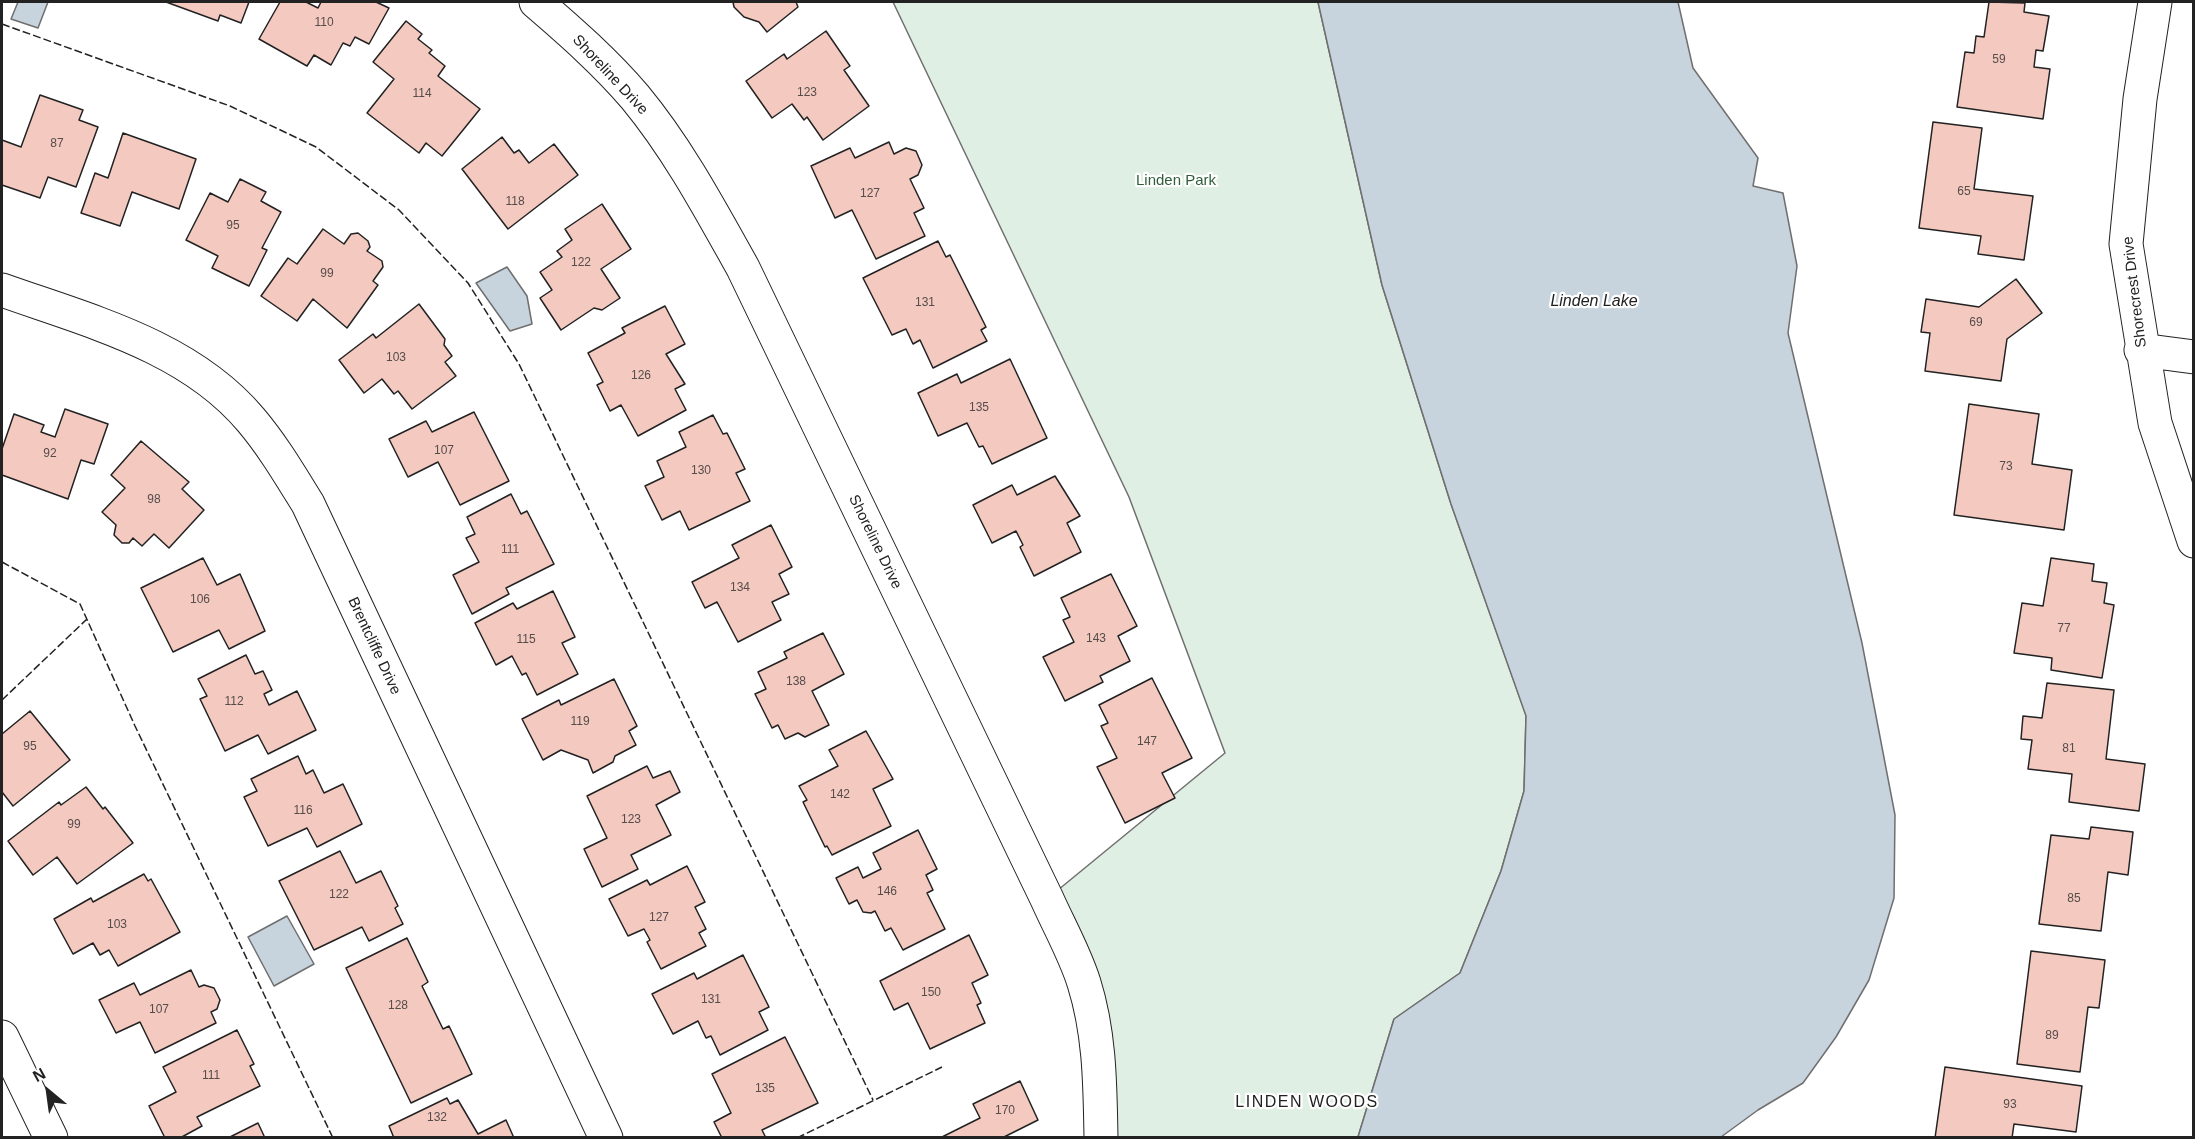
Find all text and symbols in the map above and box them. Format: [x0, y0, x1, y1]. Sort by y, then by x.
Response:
house number: 110 [314, 16, 334, 30]
street label: Shoreline Drive [568, 31, 652, 119]
house number: 59 [1992, 53, 2006, 67]
house number: 123 [797, 86, 817, 100]
house number: 114 [412, 87, 432, 101]
house number: 87 [50, 137, 64, 151]
park label: Linden Park [1136, 172, 1216, 190]
house number: 65 [1957, 185, 1971, 199]
house number: 127 [860, 187, 880, 201]
house number: 118 [505, 195, 525, 209]
house number: 95 [226, 219, 240, 233]
street label: Shorecrest Drive [2119, 235, 2151, 349]
house number: 122 [571, 256, 591, 270]
house number: 99 [320, 267, 334, 281]
water label: Linden Lake [1550, 292, 1638, 312]
house number: 131 [915, 296, 935, 310]
house number: 69 [1969, 316, 1983, 330]
house number: 103 [386, 351, 406, 365]
house number: 126 [631, 369, 651, 383]
house number: 135 [969, 401, 989, 415]
house number: 107 [434, 444, 454, 458]
house number: 92 [43, 447, 57, 461]
house number: 73 [1999, 460, 2013, 474]
house number: 130 [691, 464, 711, 478]
street label: Shoreline Drive [844, 492, 906, 592]
house number: 98 [147, 493, 161, 507]
house number: 111 [501, 543, 519, 557]
house number: 134 [730, 581, 750, 595]
house number: 106 [190, 593, 210, 607]
street label: Brentcliffe Drive [344, 594, 404, 698]
house number: 77 [2057, 622, 2071, 636]
house number: 143 [1086, 632, 1106, 646]
house number: 115 [516, 633, 536, 647]
house number: 138 [786, 675, 806, 689]
house number: 112 [224, 695, 244, 709]
house number: 119 [570, 715, 590, 729]
house number: 147 [1137, 735, 1157, 749]
house number: 95 [23, 740, 37, 754]
house number: 81 [2062, 742, 2076, 756]
house number: 142 [830, 788, 850, 802]
house number: 116 [293, 804, 313, 818]
house number: 123 [621, 813, 641, 827]
house number: 99 [67, 818, 81, 832]
house number: 146 [877, 885, 897, 899]
house number: 122 [329, 888, 349, 902]
house number: 85 [2067, 892, 2081, 906]
house number: 127 [649, 911, 669, 925]
house number: 103 [107, 918, 127, 932]
house number: 150 [921, 986, 941, 1000]
house number: 131 [701, 993, 721, 1007]
house number: 128 [388, 999, 408, 1013]
house number: 107 [149, 1003, 169, 1017]
house number: 89 [2045, 1029, 2059, 1043]
north arrow [18, 1061, 78, 1121]
text: N [30, 1065, 48, 1085]
house number: 111 [202, 1069, 220, 1083]
house number: 135 [755, 1082, 775, 1096]
district label: LINDEN WOODS [1235, 1093, 1379, 1113]
house number: 93 [2003, 1098, 2017, 1112]
house number: 170 [995, 1104, 1015, 1118]
house number: 132 [427, 1111, 447, 1125]

